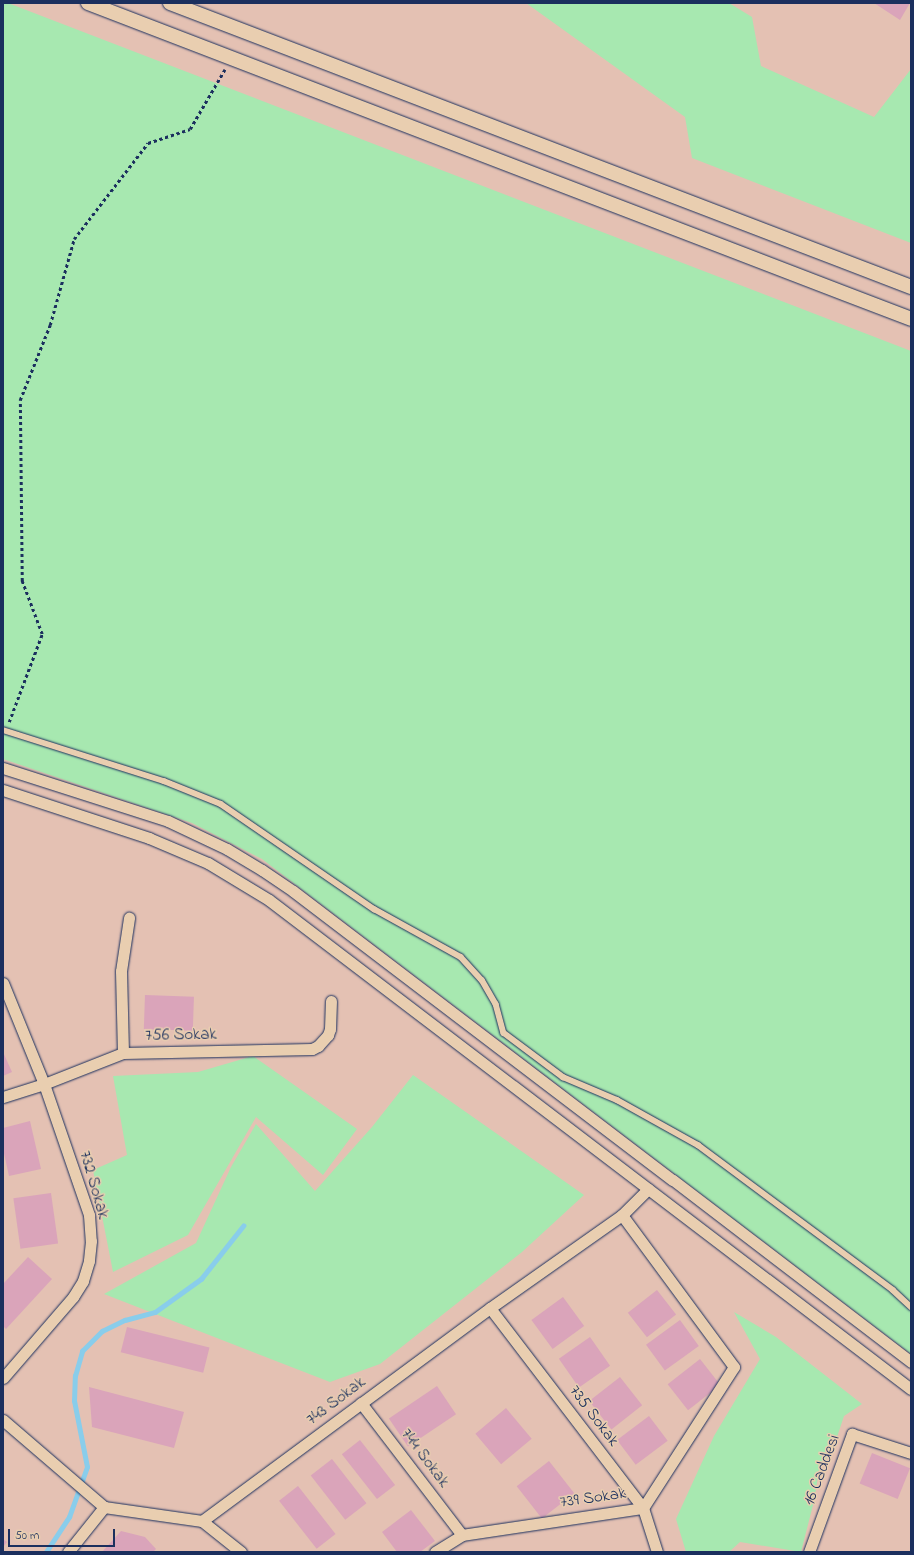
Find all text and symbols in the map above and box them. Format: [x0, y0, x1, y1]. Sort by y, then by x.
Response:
street label: 756 Sokak [145, 1024, 217, 1046]
street label: 732 Sokak [75, 1149, 113, 1221]
street label: 743 Sokak [302, 1372, 370, 1430]
street label: 735 Sokak [564, 1381, 624, 1451]
street label: 744 Sokak [396, 1424, 454, 1492]
street label: 16 Caddesi [799, 1432, 845, 1508]
street label: 739 Sokak [559, 1483, 627, 1513]
scale bar [10, 1521, 117, 1547]
text: 50 m [15, 1527, 39, 1545]

